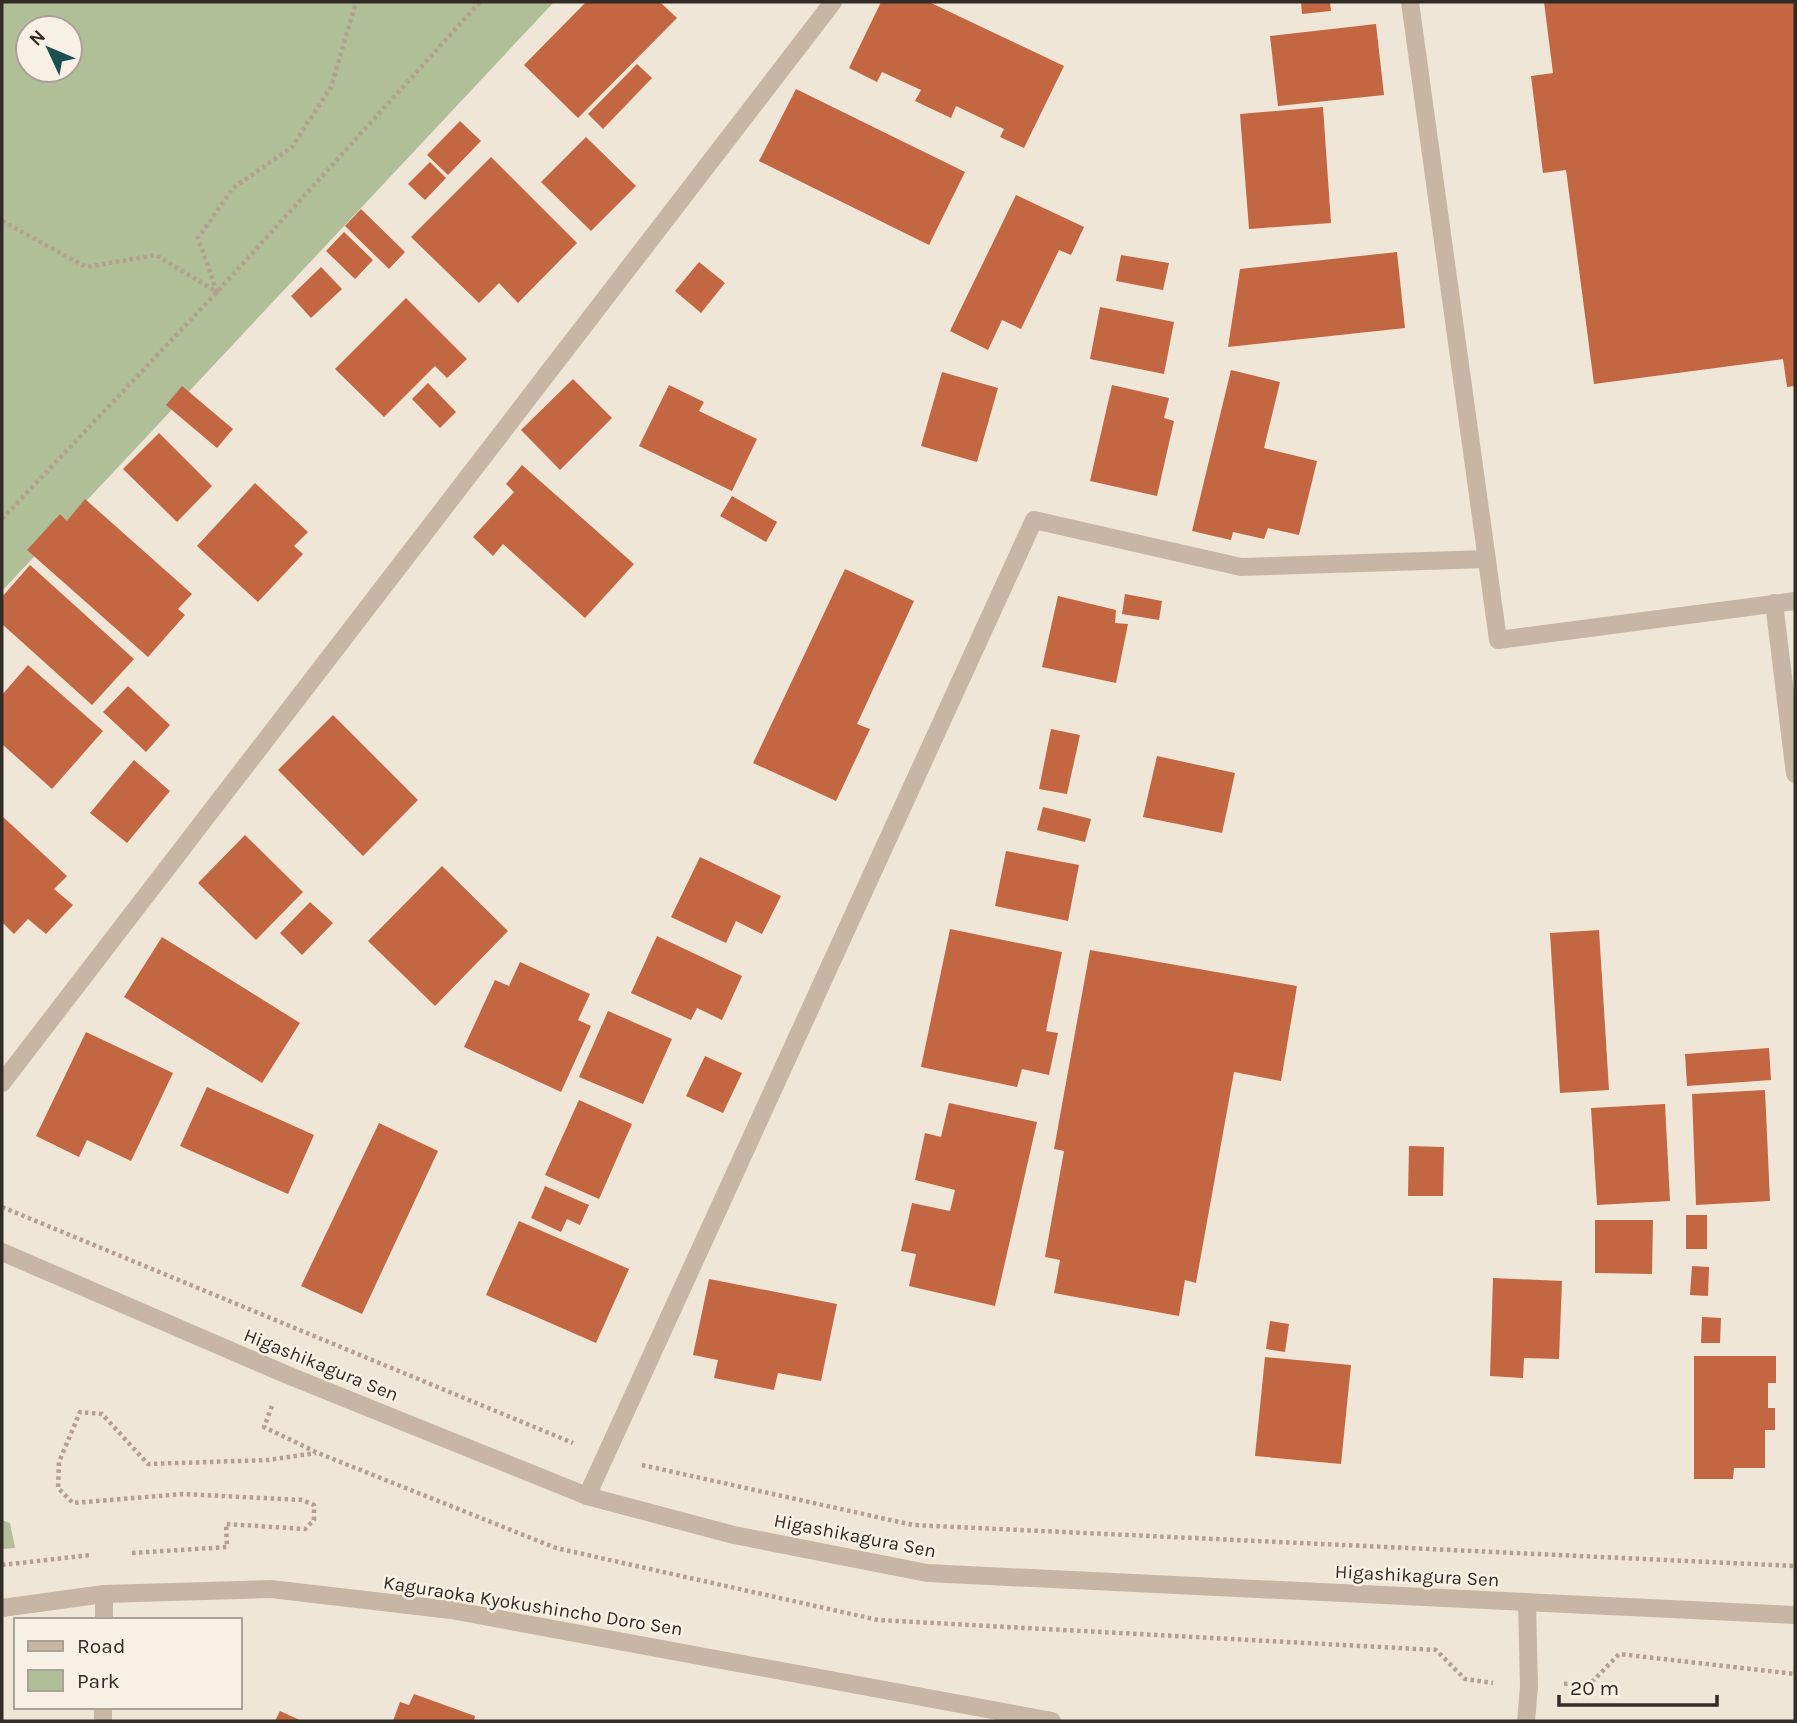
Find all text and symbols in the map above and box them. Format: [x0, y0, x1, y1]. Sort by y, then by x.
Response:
north arrow [14, 14, 84, 84]
text: N [25, 25, 50, 50]
street label: Higashikagura Sen [241, 1324, 401, 1406]
street label: Higashikagura Sen [772, 1509, 938, 1563]
street label: Higashikagura Sen [1334, 1561, 1500, 1591]
street label: Kaguraoka Kyokushincho Doro Sen [382, 1571, 684, 1641]
legend [14, 1618, 242, 1709]
text: Road [77, 1634, 125, 1658]
scale bar [1559, 1664, 1716, 1708]
text: Park [77, 1669, 120, 1693]
text: 20 m [1570, 1676, 1619, 1700]

